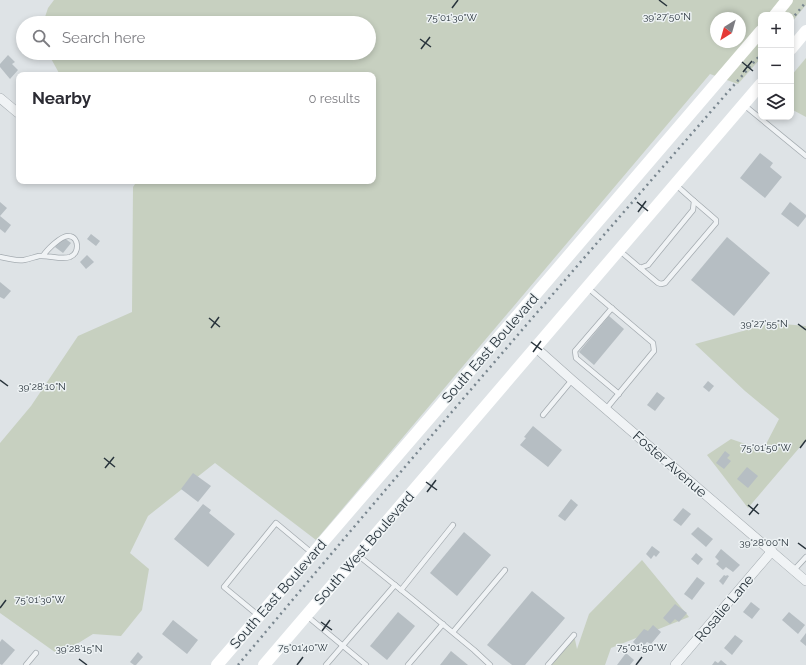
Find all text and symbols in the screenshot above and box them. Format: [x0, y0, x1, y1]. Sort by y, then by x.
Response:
text: 39°27'50"N [643, 11, 691, 22]
text: 75°01'30"W [427, 12, 478, 23]
north arrow [710, 12, 746, 48]
map controls [758, 12, 794, 120]
button: + [758, 12, 794, 48]
search box [16, 16, 376, 60]
icon: search [30, 27, 52, 49]
text: Search here [62, 29, 145, 47]
button: − [758, 48, 794, 84]
button: layers [758, 84, 794, 120]
text: Nearby [32, 88, 91, 108]
text: 0 results [309, 91, 360, 106]
street label: South East Boulevard [438, 290, 542, 406]
text: 39°27'55"N [740, 318, 788, 329]
text: 39°28'10"N [18, 381, 66, 392]
street label: Foster Avenue [630, 428, 710, 500]
text: 75°01'50"W [741, 442, 792, 453]
street label: South West Boulevard [311, 488, 417, 608]
street label: South East Boulevard [226, 536, 330, 652]
text: 39°28'00"N [739, 537, 789, 548]
street label: Rosalie Lane [691, 571, 757, 645]
text: 75°01'30"W [15, 594, 66, 605]
text: 75°01'40"W [278, 642, 328, 653]
text: 75°01'50"W [617, 642, 668, 653]
text: 39°28'15"N [56, 643, 102, 654]

